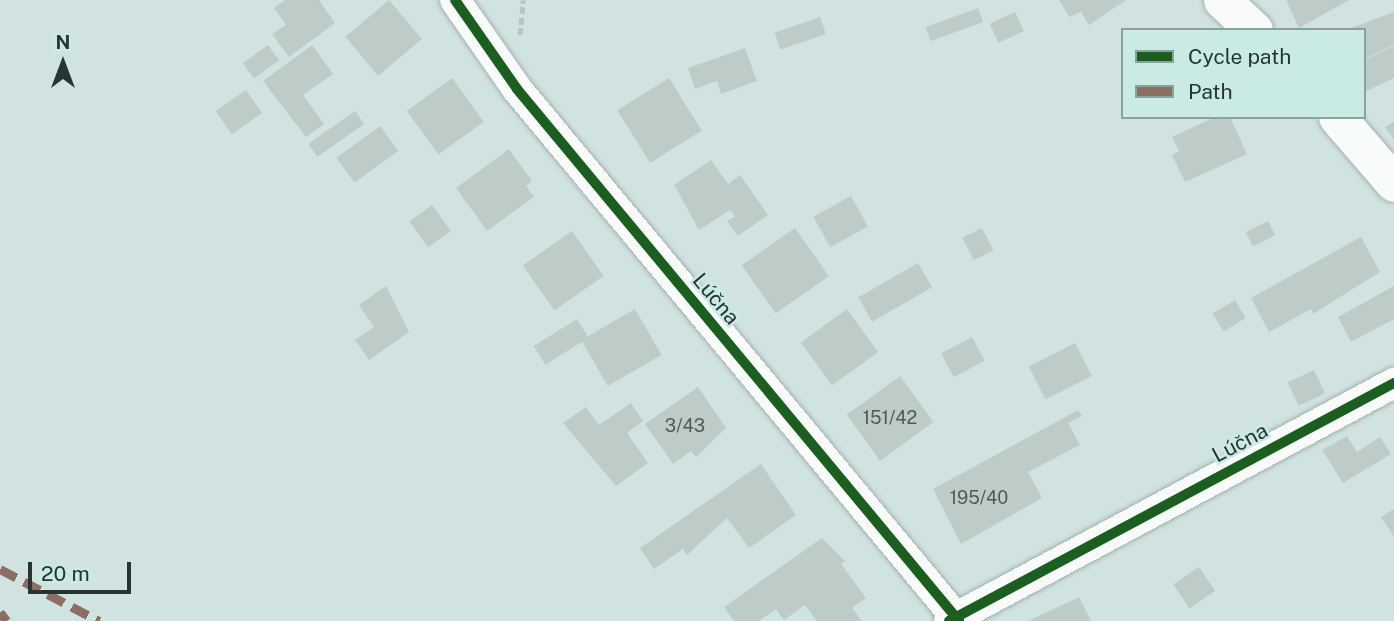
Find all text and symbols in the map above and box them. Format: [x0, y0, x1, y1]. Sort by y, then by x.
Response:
north arrow [28, 28, 98, 98]
legend [1121, 28, 1366, 119]
text: N [56, 31, 70, 53]
text: Cycle path [1188, 44, 1291, 69]
text: Path [1188, 79, 1233, 104]
street label: Lúčna [687, 268, 745, 330]
house number: 151/42 [863, 407, 917, 429]
house number: 3/43 [665, 415, 705, 437]
street label: Lúčna [1208, 418, 1272, 468]
house number: 195/40 [950, 487, 1008, 509]
scale bar [32, 548, 135, 592]
text: 20 m [41, 561, 90, 586]

